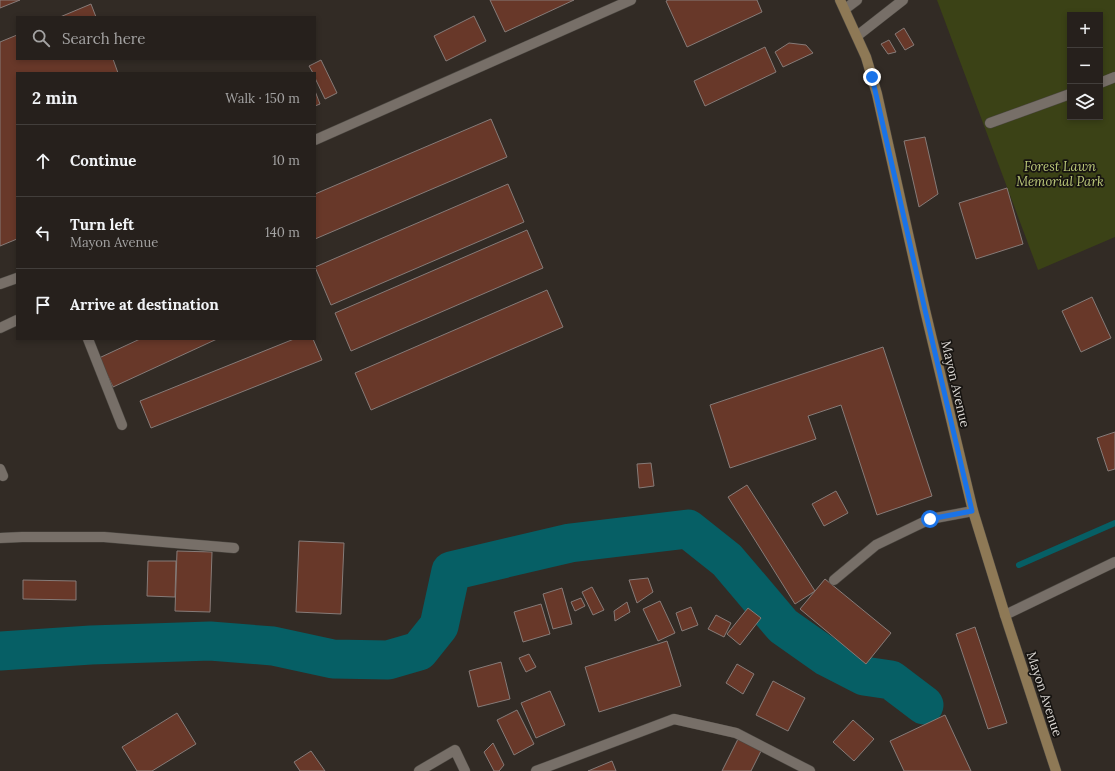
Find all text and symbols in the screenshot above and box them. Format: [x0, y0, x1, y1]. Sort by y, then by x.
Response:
map controls [1067, 12, 1103, 120]
button: + [1067, 12, 1103, 48]
search box [16, 16, 316, 60]
icon: search [30, 27, 52, 49]
text: Search here [62, 29, 145, 48]
button: − [1067, 48, 1103, 84]
route end [863, 68, 881, 86]
button: layers [1067, 84, 1103, 120]
text: 2 min [32, 87, 78, 109]
text: Walk · 150 m [225, 90, 300, 107]
icon: ahead [32, 150, 54, 172]
text: Continue [70, 151, 136, 170]
text: 10 m [272, 152, 300, 169]
park label: Forest Lawn Memorial Park [1016, 158, 1104, 190]
text: Turn left [70, 215, 134, 234]
icon: left [32, 222, 54, 244]
text: 140 m [265, 224, 300, 241]
text: Mayon Avenue [70, 234, 158, 251]
icon: arrive [32, 294, 54, 316]
text: Arrive at destination [70, 295, 219, 314]
street label: Mayon Avenue [937, 339, 974, 429]
route start [921, 510, 939, 528]
street label: Mayon Avenue [1023, 650, 1066, 739]

